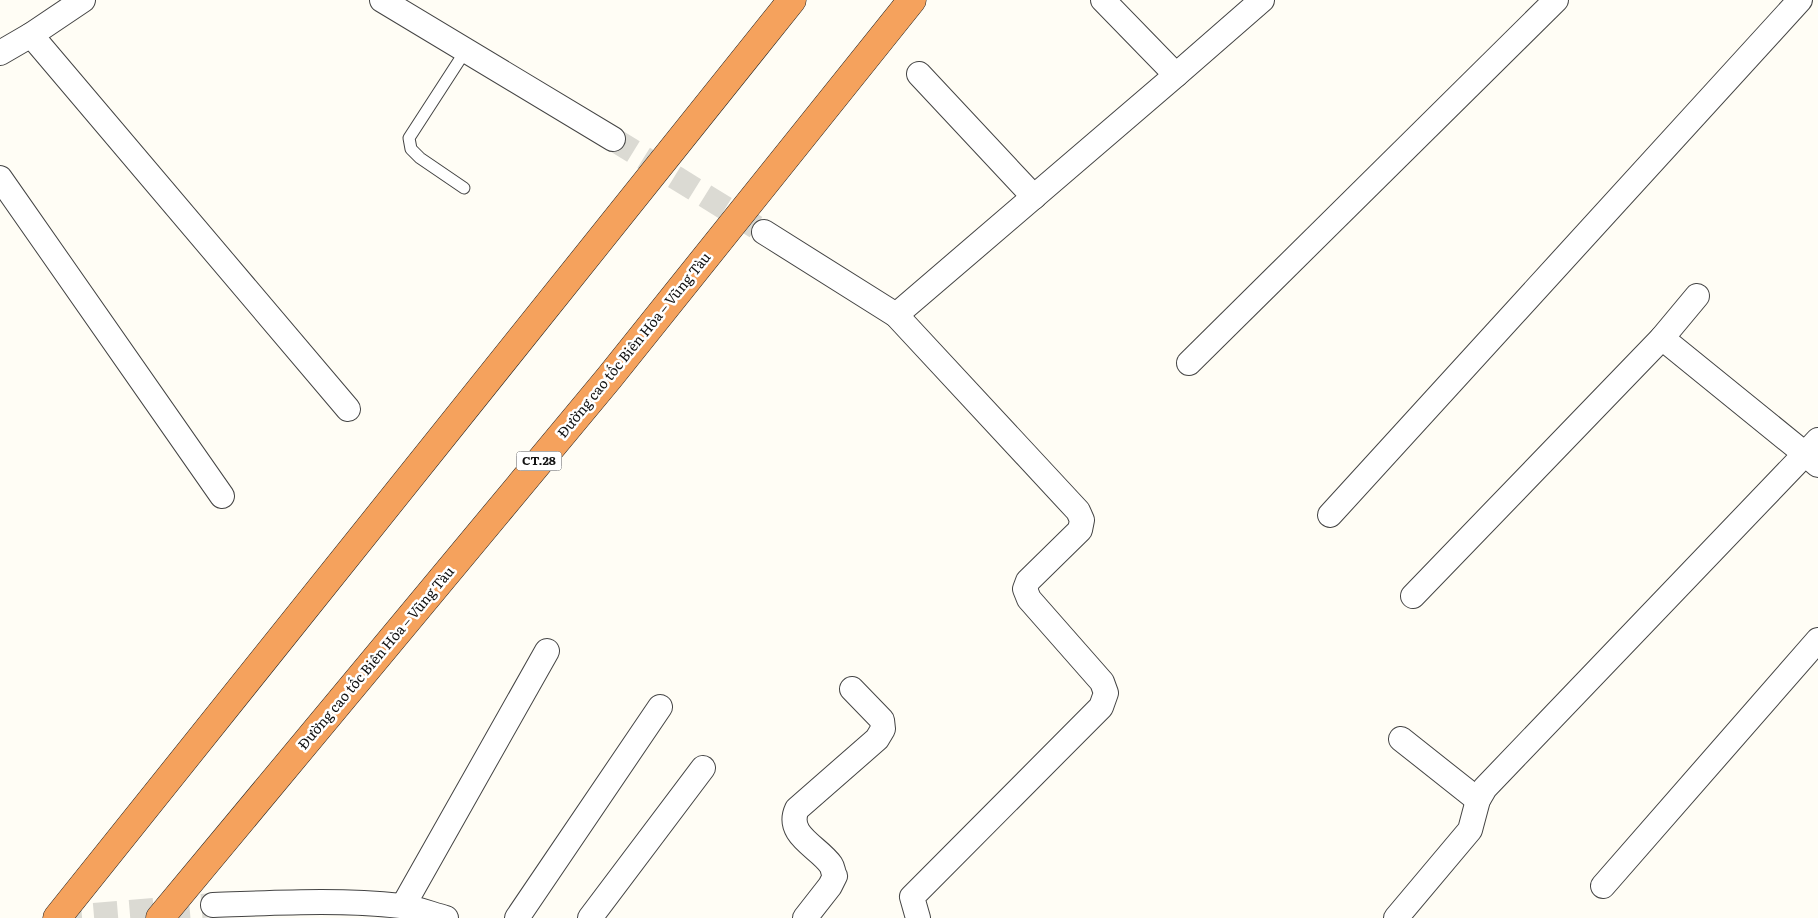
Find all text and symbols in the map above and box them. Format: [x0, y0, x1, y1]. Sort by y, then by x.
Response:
street label: Đường cao tốc Biên Hòa – Vũng Tàu [552, 247, 715, 441]
road number: CT.28 [516, 452, 562, 471]
street label: Đường cao tốc Biên Hòa – Vũng Tàu [292, 561, 458, 753]

